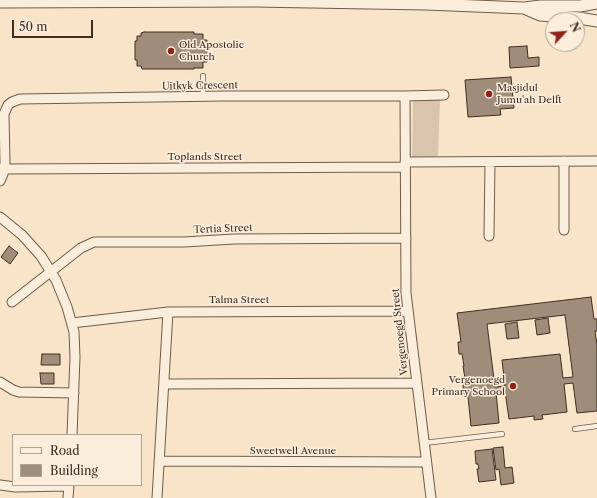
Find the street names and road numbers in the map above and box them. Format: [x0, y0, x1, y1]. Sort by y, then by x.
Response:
street label: Uitkyk Crescent [162, 79, 238, 93]
street label: Toplands Street [168, 151, 242, 163]
street label: Tertia Street [193, 222, 253, 236]
street label: Vergenoegd Street [389, 288, 411, 376]
street label: Talma Street [209, 294, 269, 306]
street label: Sweetwell Avenue [250, 445, 336, 457]

